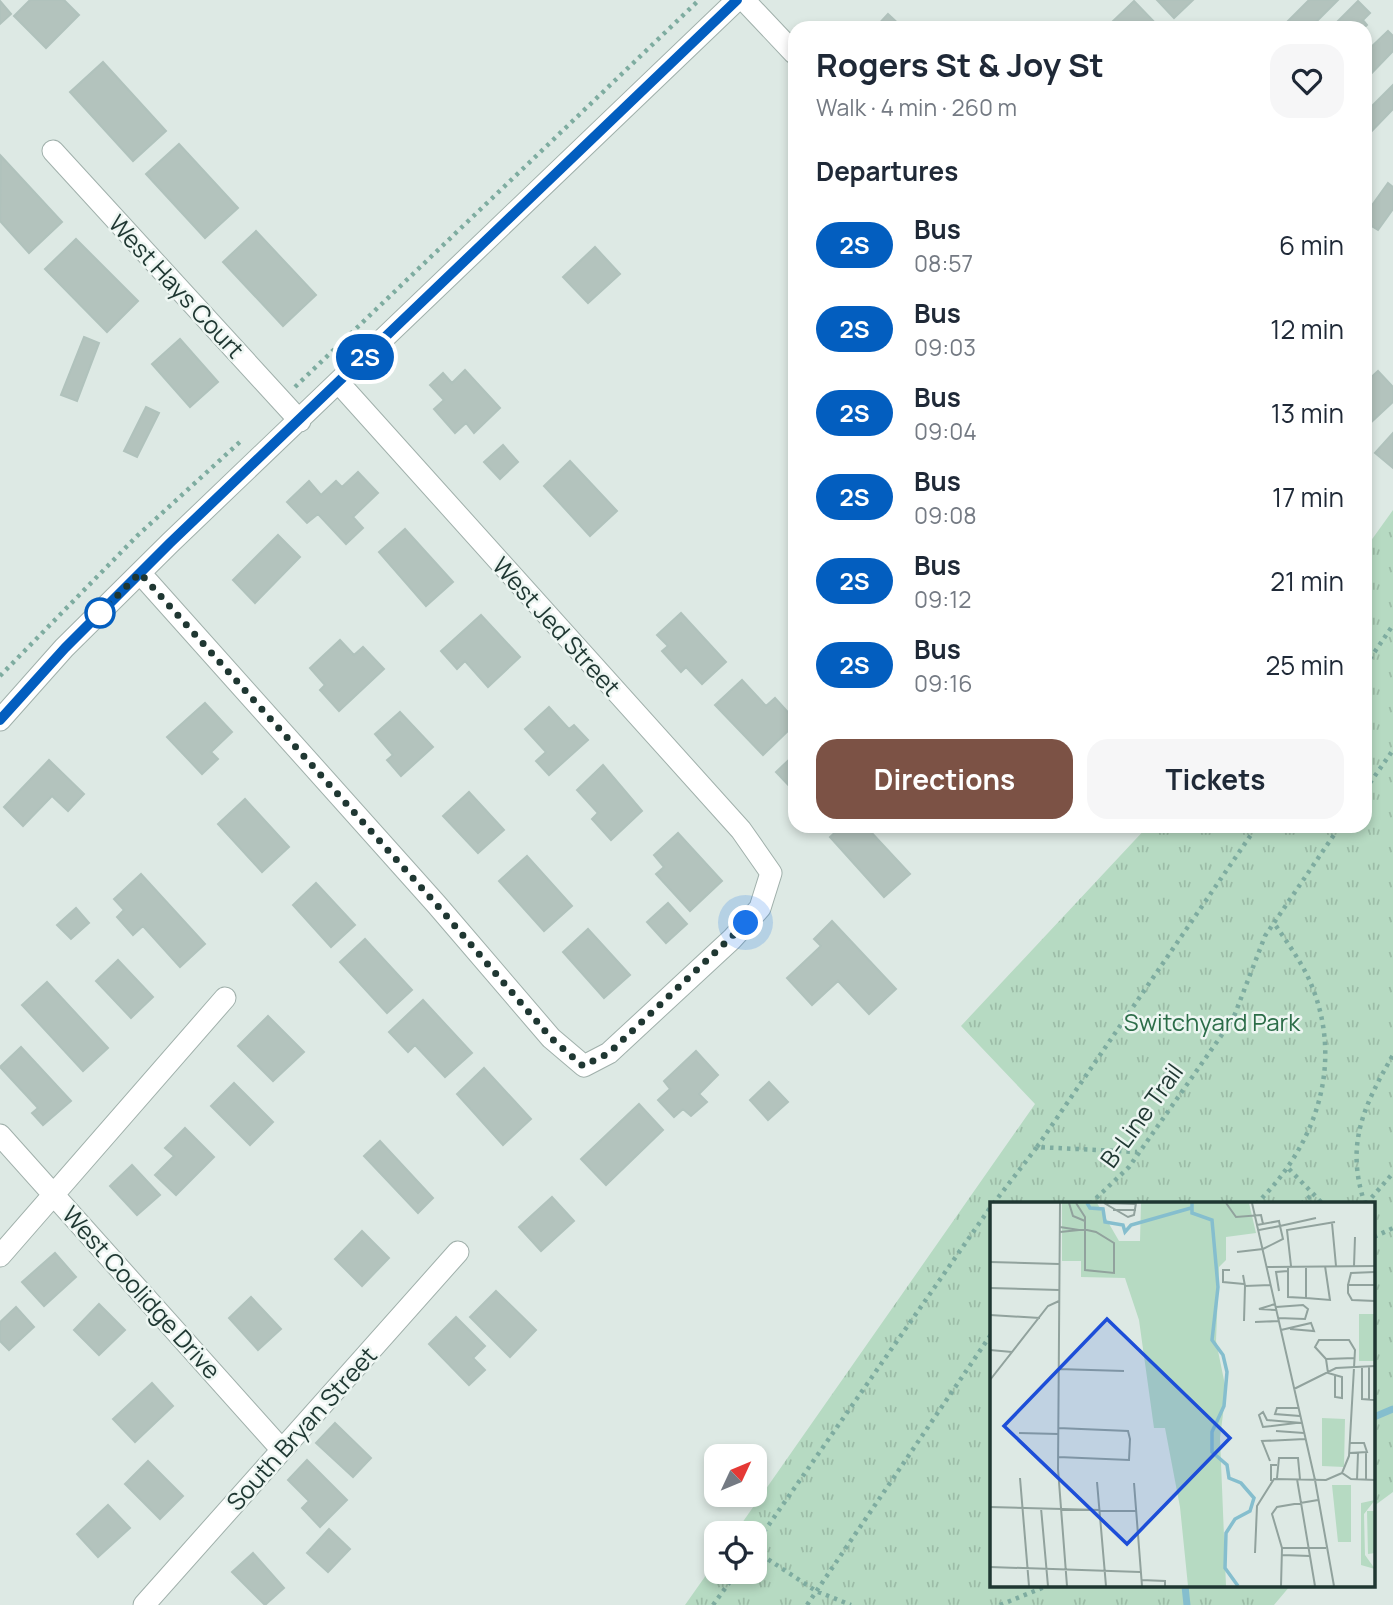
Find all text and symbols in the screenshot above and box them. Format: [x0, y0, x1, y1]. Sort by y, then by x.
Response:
text: Rogers St & Joy St [816, 42, 1104, 87]
button: heart [1270, 44, 1344, 118]
text: Walk · 4 min · 260 m [816, 91, 1017, 123]
text: Departures [816, 153, 958, 189]
street label: West Hays Court [102, 207, 252, 365]
text: Bus [914, 211, 961, 247]
text: 6 min [1279, 227, 1344, 263]
text: 2S [839, 228, 870, 261]
text: 08:57 [914, 247, 973, 279]
text: Bus [914, 295, 961, 331]
text: 12 min [1270, 311, 1344, 347]
text: 2S [839, 312, 870, 345]
text: 09:03 [914, 331, 976, 363]
line badge: 2S [334, 334, 396, 380]
text: 2S [350, 340, 380, 373]
text: Bus [914, 379, 961, 415]
text: 13 min [1271, 395, 1344, 431]
text: 2S [839, 396, 870, 429]
text: 09:04 [914, 415, 977, 447]
text: Bus [914, 463, 961, 499]
text: 17 min [1272, 479, 1344, 515]
text: 2S [839, 480, 870, 513]
text: 09:08 [914, 499, 977, 531]
text: Bus [914, 547, 961, 583]
street label: West Jed Street [486, 549, 628, 703]
text: 21 min [1270, 563, 1344, 599]
text: 2S [839, 564, 870, 597]
text: 09:12 [914, 583, 971, 615]
unlabelled marker [85, 598, 115, 628]
text: Bus [914, 631, 961, 667]
text: 25 min [1265, 647, 1344, 683]
text: 2S [839, 648, 870, 681]
text: 09:16 [914, 667, 972, 699]
button: Directions [816, 739, 1073, 819]
button: Tickets [1087, 739, 1344, 819]
your location [728, 905, 763, 940]
park label: Switchyard Park [1124, 1005, 1301, 1038]
street label: B-Line Trail [1092, 1056, 1190, 1174]
street label: West Coolidge Drive [55, 1198, 229, 1386]
inset map [990, 1202, 1376, 1588]
street label: South Bryan Street [218, 1339, 384, 1517]
north arrow [704, 1444, 766, 1507]
map controls [704, 1444, 767, 1584]
button: locate [704, 1521, 767, 1584]

